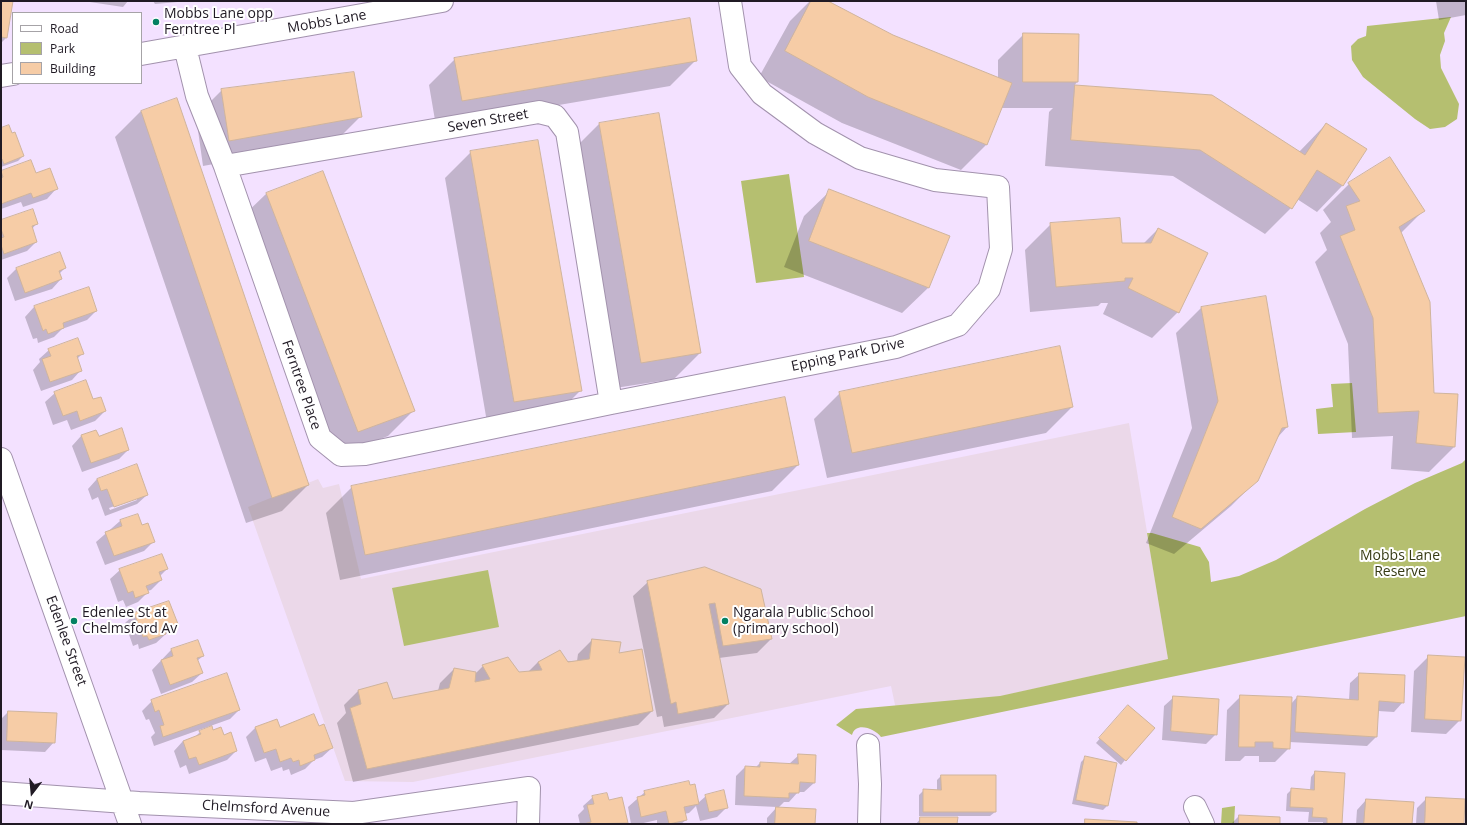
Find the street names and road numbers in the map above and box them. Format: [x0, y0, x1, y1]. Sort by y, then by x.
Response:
street label: Mobbs Lane [286, 7, 368, 37]
street label: Seven Street [446, 106, 530, 136]
street label: Epping Park Drive [790, 335, 906, 375]
street label: Ferntree Place [278, 338, 324, 432]
street label: Edenlee Street [42, 594, 90, 688]
street label: Chelmsford Avenue [202, 797, 330, 821]

